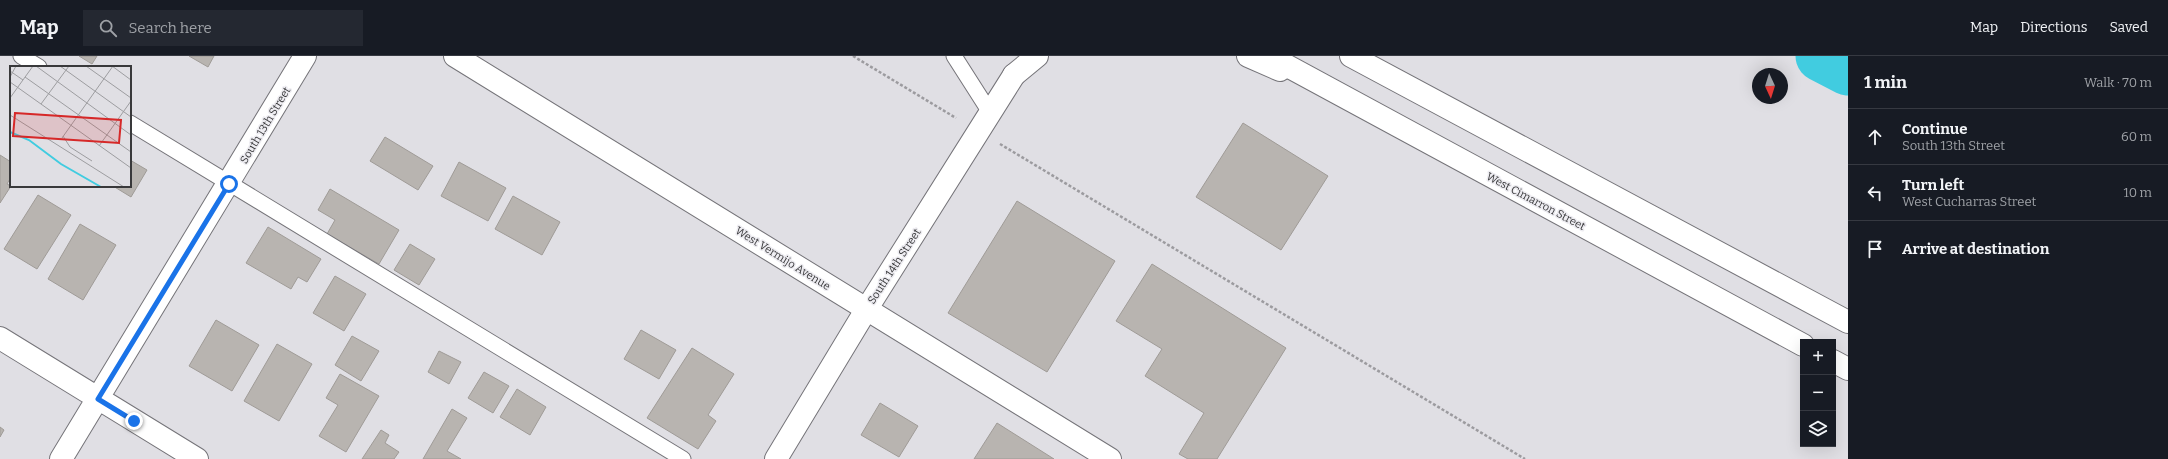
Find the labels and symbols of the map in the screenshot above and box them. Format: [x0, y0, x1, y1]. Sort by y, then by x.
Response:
inset map [10, 66, 131, 187]
north arrow [1752, 68, 1788, 104]
street label: South 13th Street [237, 85, 293, 166]
street label: West Cimarron Street [1484, 170, 1588, 233]
route start [220, 175, 238, 193]
street label: West Vermijo Avenue [733, 224, 833, 293]
street label: South 14th Street [865, 226, 924, 306]
route end [125, 412, 143, 430]

